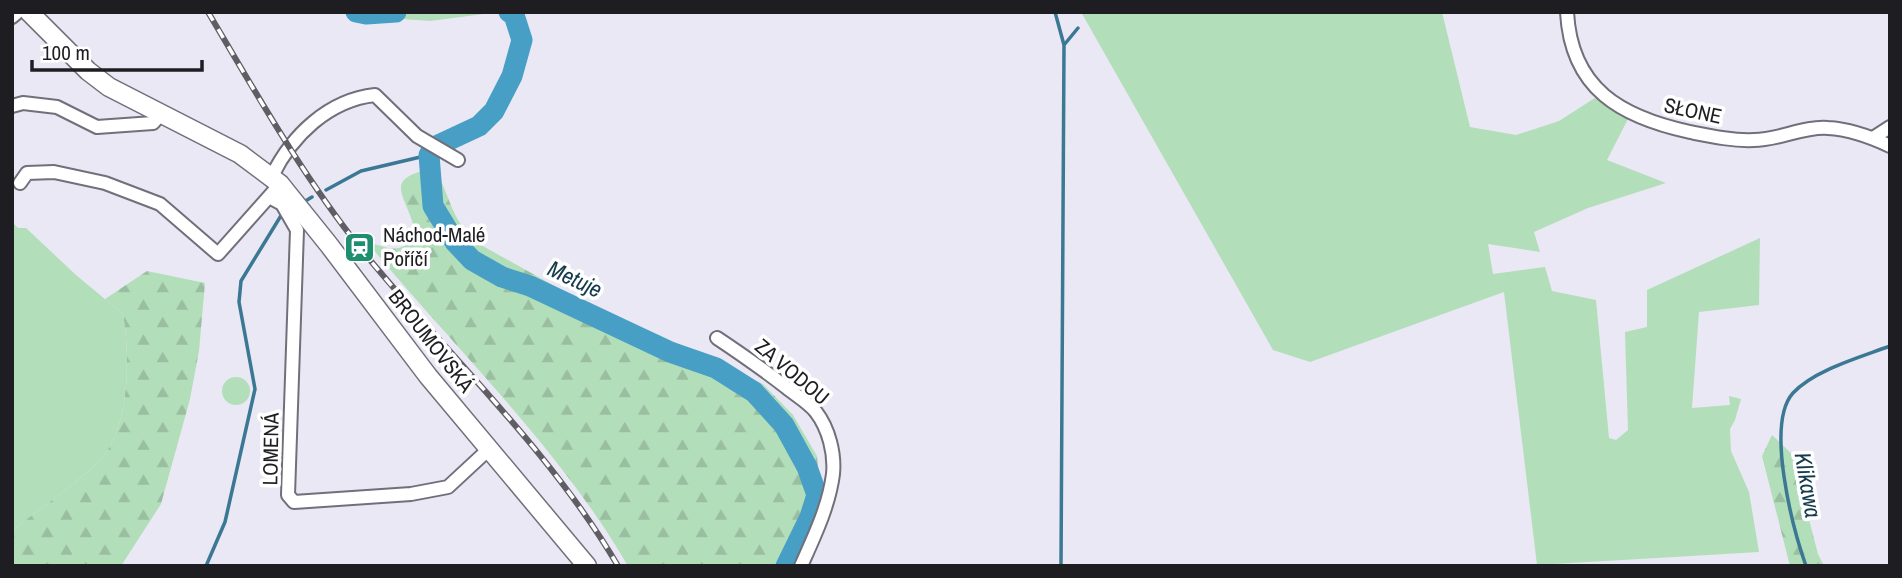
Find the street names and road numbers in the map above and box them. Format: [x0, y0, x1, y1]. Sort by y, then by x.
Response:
street label: SŁONE [1662, 90, 1725, 131]
street label: BROUMOVSKÁ [382, 283, 481, 399]
street label: ZA VODOU [749, 332, 836, 411]
street label: LOMENÁ [255, 412, 286, 486]

